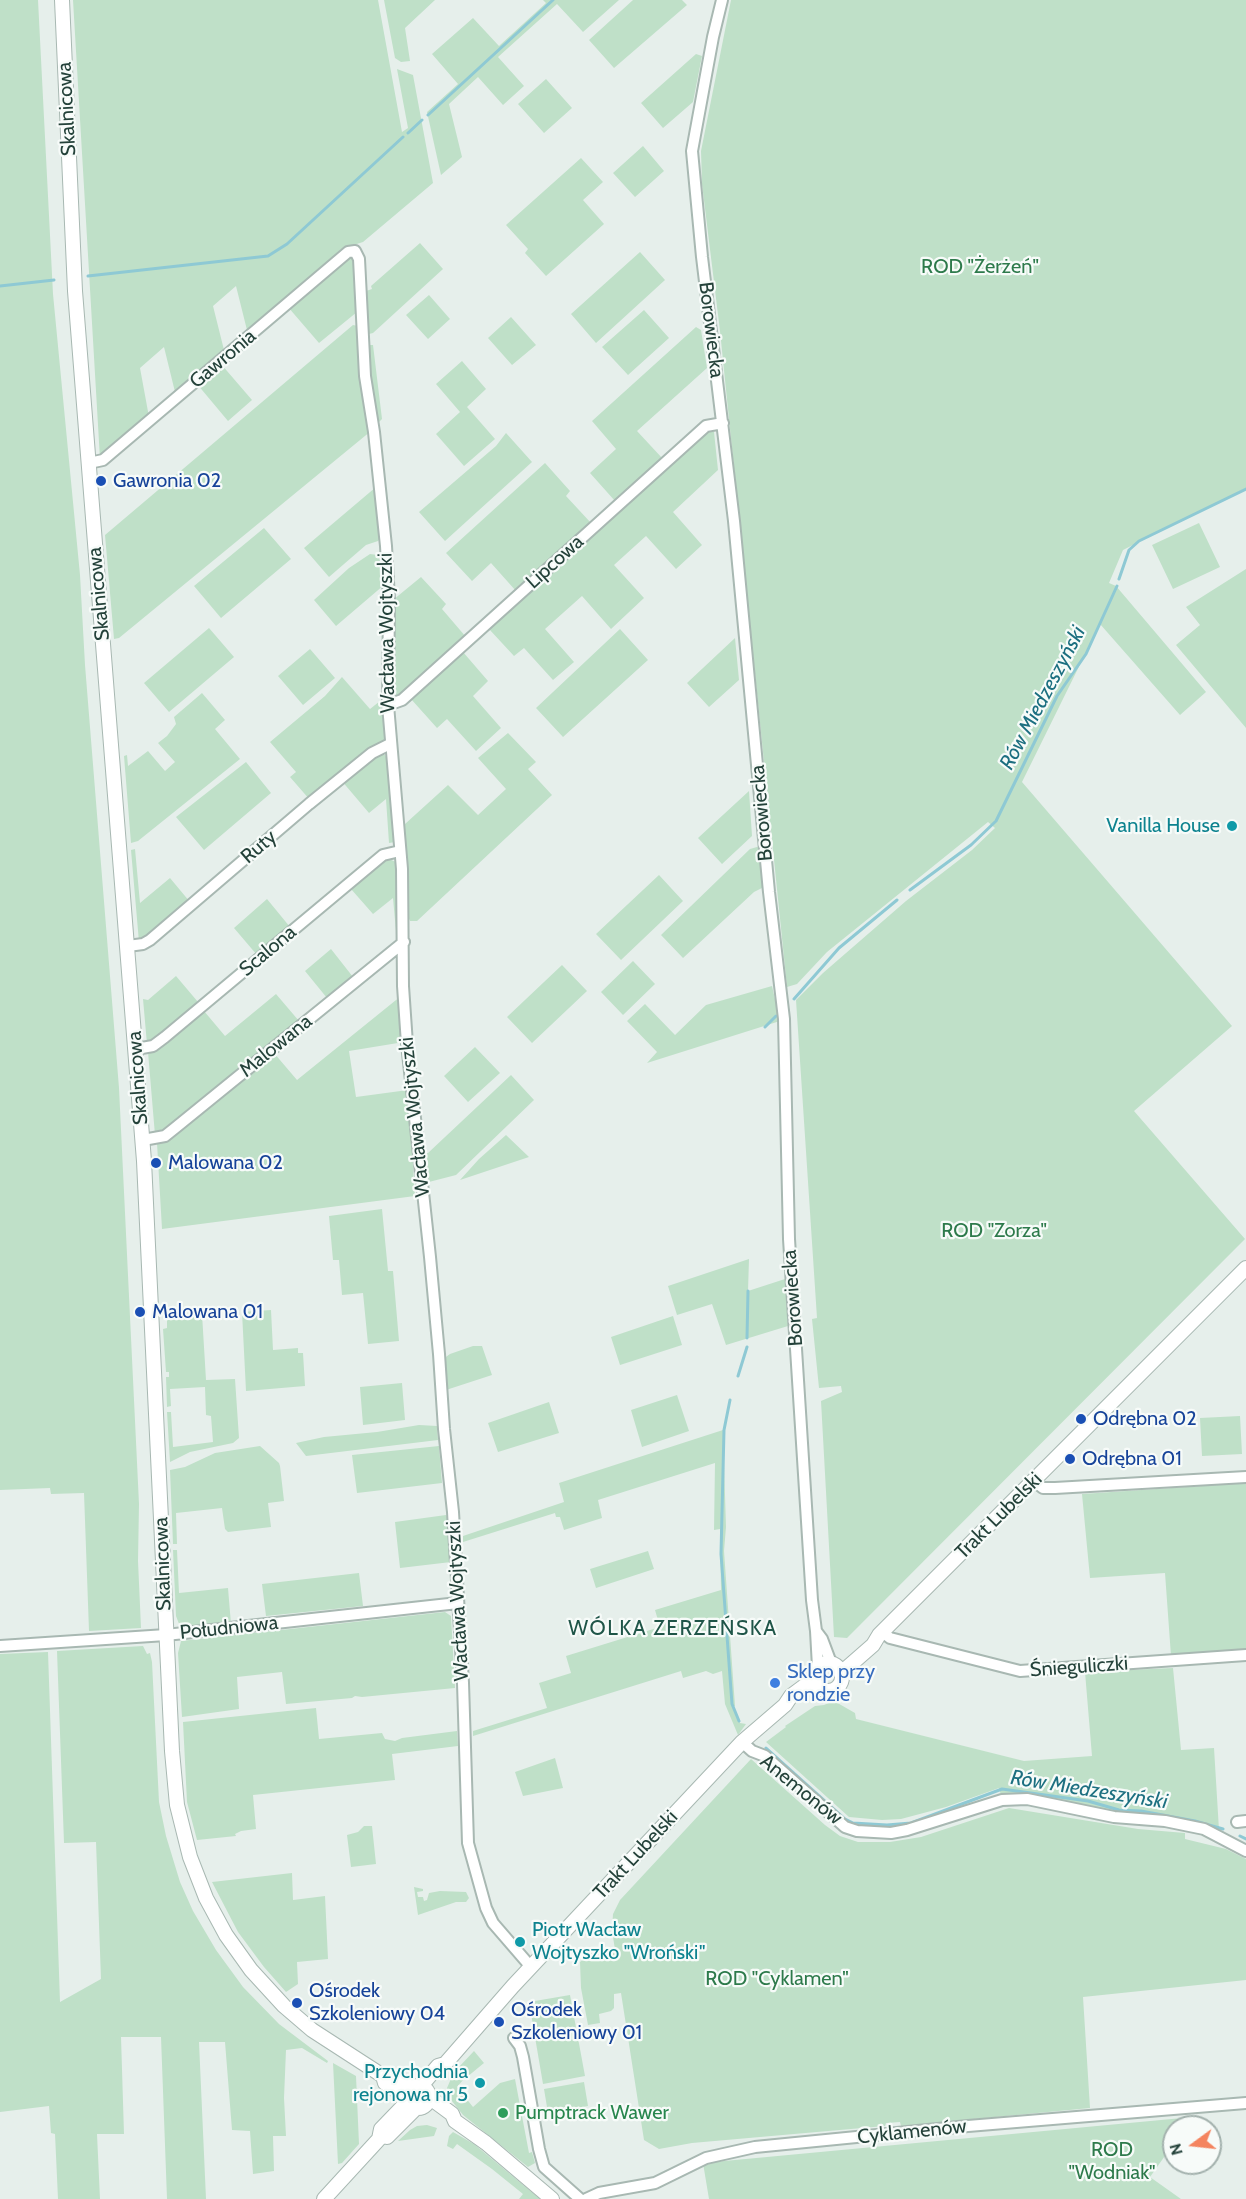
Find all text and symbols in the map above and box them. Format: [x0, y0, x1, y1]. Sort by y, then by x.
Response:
street label: Skalnicowa [53, 61, 81, 157]
park label: ROD "Żerżeń" [921, 255, 1039, 279]
street label: Borowiecka [693, 281, 729, 379]
street label: Gawronia [185, 324, 261, 394]
place label: Gawronia 02 [113, 469, 221, 493]
marker: Gawronia 02 [94, 474, 108, 488]
street label: Lipcowa [521, 530, 589, 594]
street label: Skalnicowa [83, 546, 115, 642]
street label: Wacława Wojtyszki [374, 553, 400, 713]
water label: Rów Miedzeszyński [995, 622, 1091, 774]
street label: Borowiecka [746, 764, 778, 862]
place label: Vanilla House [1106, 814, 1220, 838]
marker: Vanilla House [1225, 819, 1239, 833]
street label: Ruty [236, 825, 282, 869]
street label: Scalona [235, 920, 301, 982]
street label: Malowana [235, 1010, 317, 1082]
street label: Skalnicowa [123, 1030, 153, 1126]
street label: Wacława Wojtyszki [395, 1036, 435, 1198]
place label: Malowana 02 [168, 1151, 283, 1175]
marker: Malowana 02 [149, 1156, 163, 1170]
park label: ROD "Zorza" [941, 1219, 1047, 1243]
street label: Borowiecka [778, 1249, 808, 1347]
place label: Malowana 01 [152, 1300, 263, 1324]
marker: Malowana 01 [133, 1305, 147, 1319]
place label: Odrębna 02 [1093, 1407, 1197, 1431]
marker: Odrębna 02 [1074, 1412, 1088, 1426]
place label: Odrębna 01 [1082, 1447, 1182, 1471]
marker: Odrębna 01 [1063, 1452, 1077, 1466]
street label: Trakt Lubelski [951, 1468, 1047, 1564]
street label: Skalnicowa [149, 1517, 177, 1611]
street label: Wacława Wojtyszki [442, 1520, 474, 1682]
street label: Południowa [179, 1611, 279, 1645]
district label: WÓLKA ZERZEŃSKA [568, 1616, 778, 1642]
street label: Śnieguliczki [1029, 1652, 1129, 1682]
place label: Sklep przy rondzie [787, 1660, 875, 1707]
marker: Sklep przy rondzie [768, 1676, 782, 1690]
street label: Anemonów [755, 1750, 847, 1830]
water label: Rów Miedzeszyński [1009, 1765, 1169, 1815]
street label: Trakt Lubelski [589, 1806, 683, 1904]
place label: Piotr Wacław Wojtyszko "Wroński" [532, 1918, 705, 1965]
marker: Piotr Wacław Wojtyszko "Wroński" [513, 1935, 527, 1949]
park label: ROD "Cyklamen" [705, 1967, 849, 1991]
place label: Ośrodek Szkoleniowy 04 [309, 1979, 445, 2026]
marker: Ośrodek Szkoleniowy 04 [290, 1996, 304, 2010]
place label: Ośrodek Szkoleniowy 01 [511, 1998, 642, 2045]
marker: Ośrodek Szkoleniowy 01 [492, 2015, 506, 2029]
place label: Przychodnia rejonowa nr 5 [353, 2060, 468, 2107]
marker: Przychodnia rejonowa nr 5 [473, 2076, 487, 2090]
place label: Pumptrack Wawer [515, 2101, 669, 2125]
marker: Pumptrack Wawer [496, 2106, 510, 2120]
street label: Cyklamenów [856, 2114, 968, 2150]
north arrow [1162, 2115, 1222, 2175]
park label: ROD "Wodniak" [1068, 2138, 1156, 2185]
text: N [1165, 2141, 1187, 2157]

